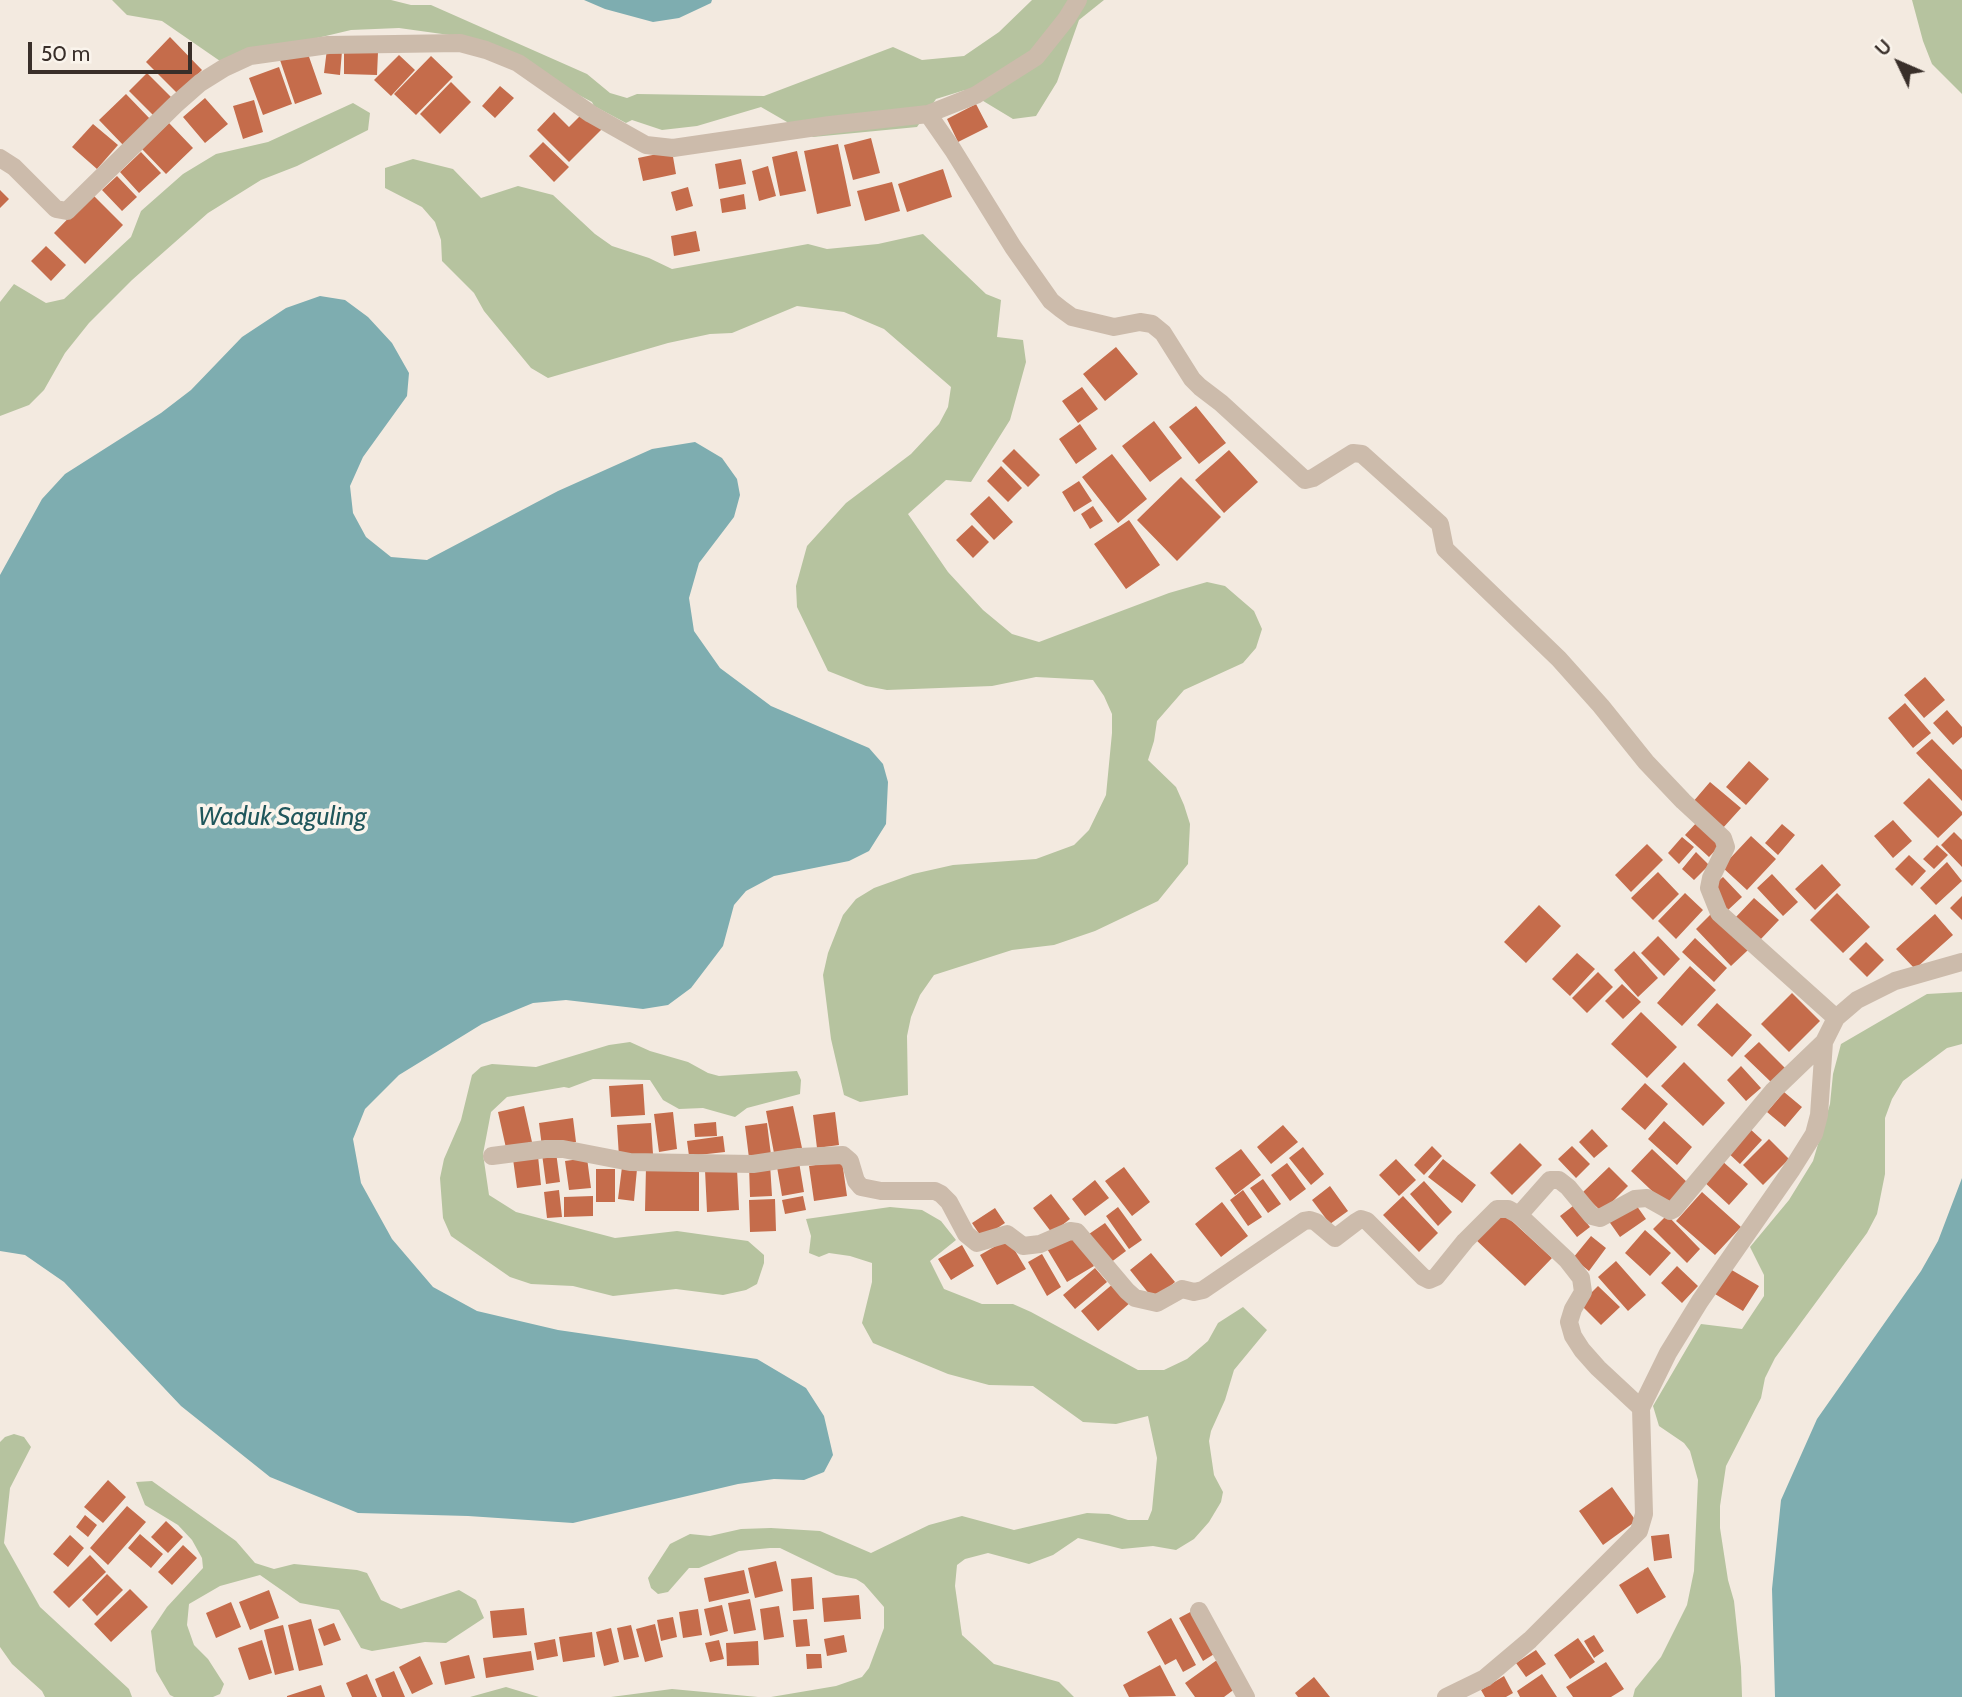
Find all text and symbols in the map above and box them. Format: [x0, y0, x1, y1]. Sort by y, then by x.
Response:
scale bar [32, 28, 196, 72]
north arrow [1864, 28, 1934, 98]
text: U [1871, 35, 1897, 61]
text: 50 m [41, 41, 90, 66]
water label: Waduk Saguling [198, 801, 366, 833]

